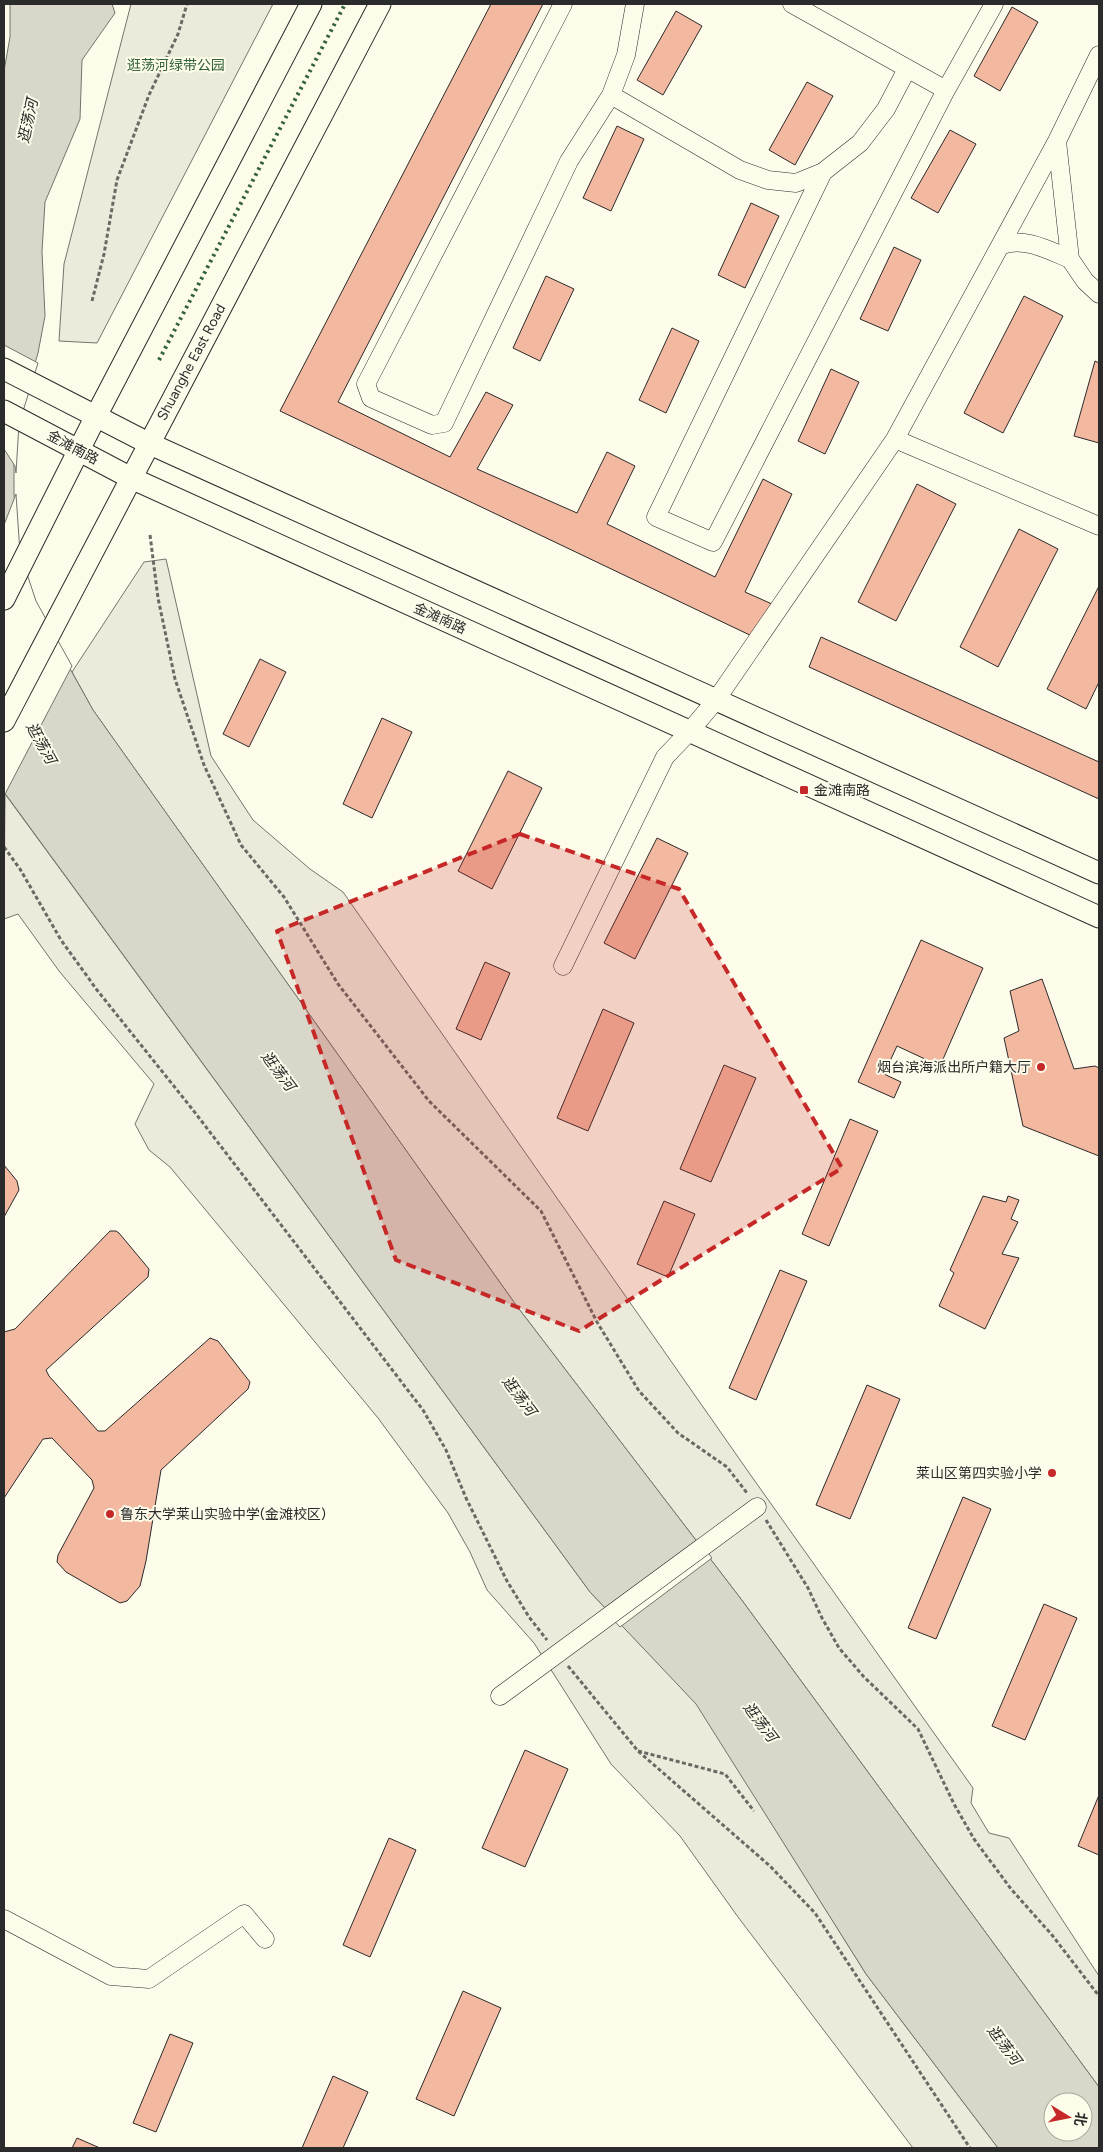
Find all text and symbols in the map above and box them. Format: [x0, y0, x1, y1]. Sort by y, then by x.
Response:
park label: 逛荡河绿带公园 [127, 57, 225, 74]
water label: 逛荡河 [15, 94, 42, 145]
street label: Shuanghe East Road [154, 301, 229, 423]
street label: 金滩南路 [44, 427, 101, 468]
street label: 金滩南路 [411, 599, 469, 638]
water label: 逛荡河 [22, 719, 61, 770]
place label: 金滩南路 [814, 782, 870, 799]
marker: 金滩南路 [798, 784, 810, 796]
water label: 逛荡河 [257, 1048, 301, 1097]
place label: 烟台滨海派出所户籍大厅 [877, 1059, 1031, 1076]
marker: 烟台滨海派出所户籍大厅 [1035, 1061, 1047, 1073]
water label: 逛荡河 [498, 1373, 542, 1422]
place label: 莱山区第四实验小学 [916, 1465, 1042, 1482]
marker: 莱山区第四实验小学 [1046, 1467, 1058, 1479]
place label: 鲁东大学莱山实验中学(金滩校区) [120, 1506, 326, 1523]
marker: 鲁东大学莱山实验中学(金滩校区) [104, 1508, 116, 1520]
water label: 逛荡河 [739, 1699, 783, 1748]
water label: 逛荡河 [983, 2022, 1027, 2071]
north arrow [1043, 2092, 1093, 2142]
text: 北 [1071, 2111, 1090, 2128]

